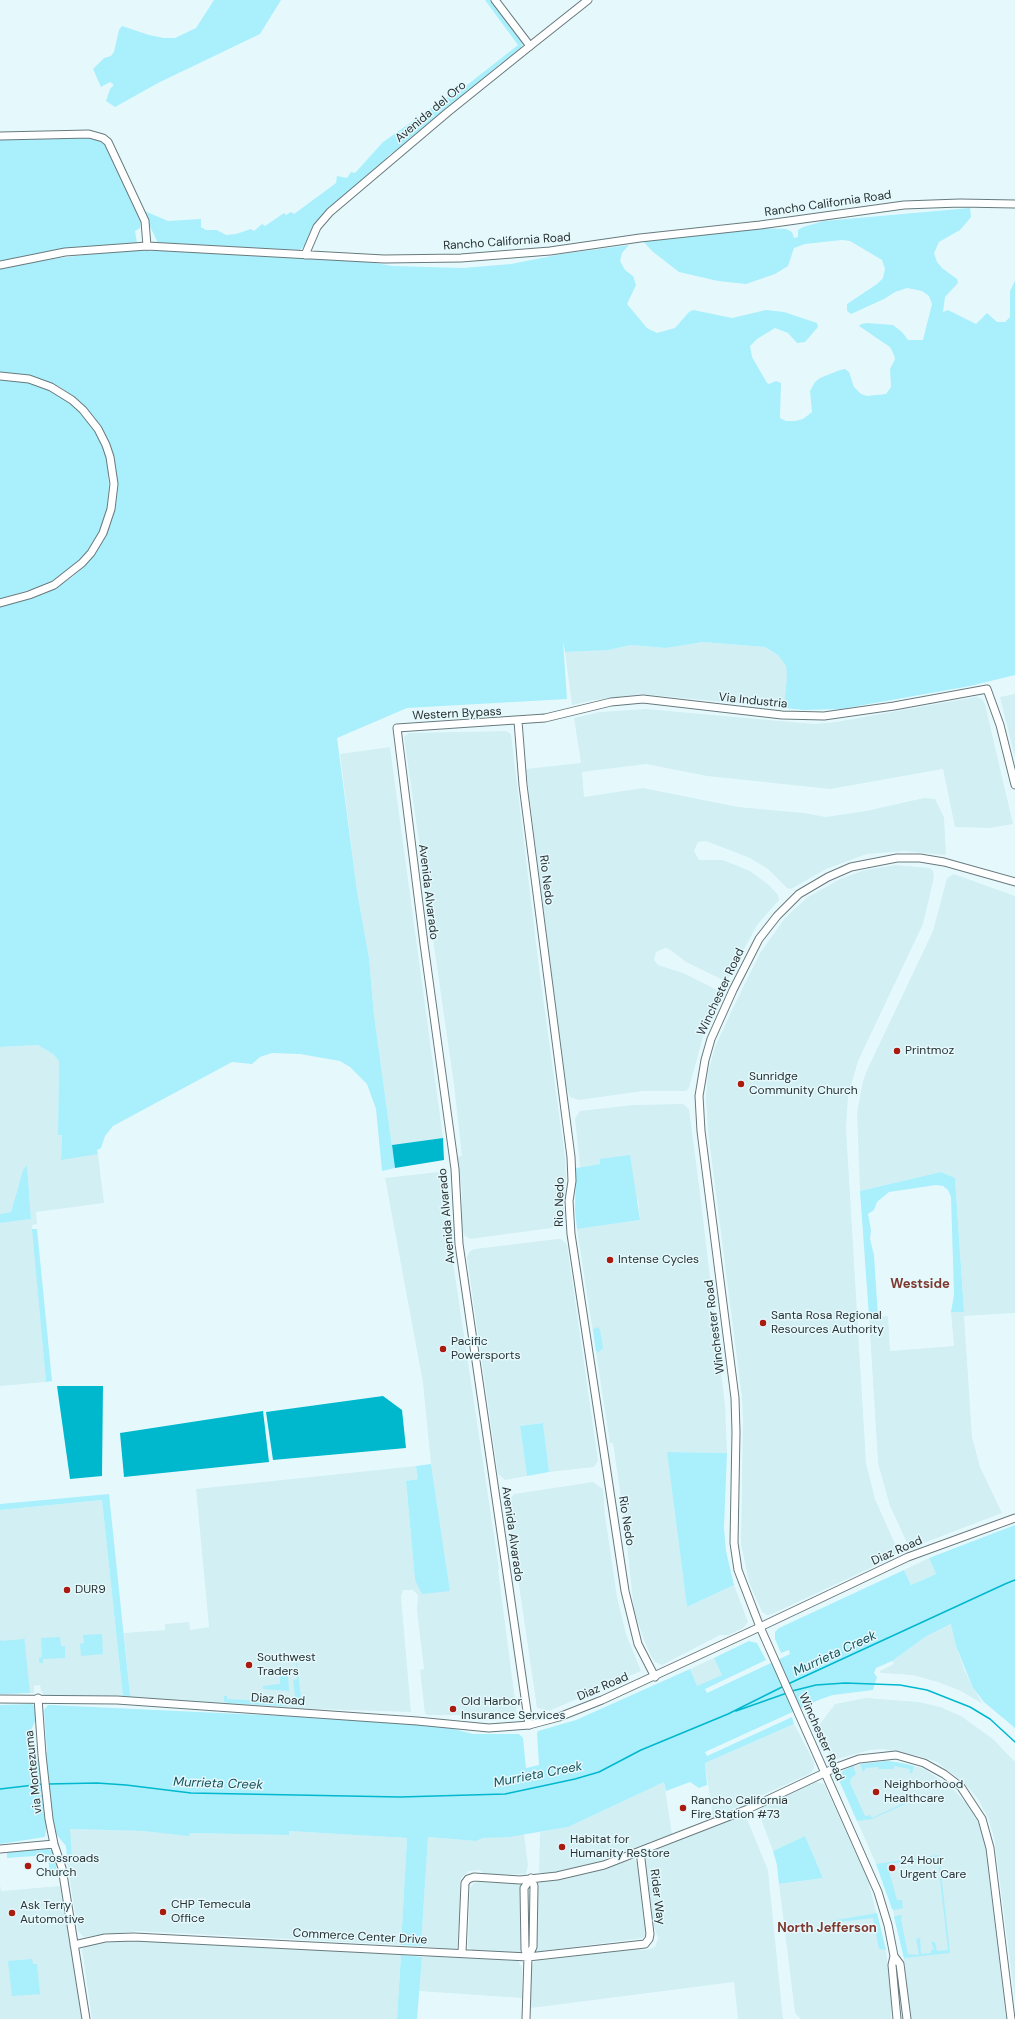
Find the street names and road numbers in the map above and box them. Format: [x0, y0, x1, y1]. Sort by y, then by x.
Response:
street label: Avenida del Oro [393, 78, 469, 146]
street label: Rancho California Road [764, 188, 892, 220]
street label: Rancho California Road [443, 230, 571, 254]
street label: Via Industria [718, 690, 788, 712]
street label: Western Bypass [412, 704, 502, 724]
street label: Avenida Alvarado [415, 843, 441, 941]
street label: Rio Nedo [536, 854, 556, 906]
street label: Winchester Road [694, 946, 748, 1038]
street label: Avenida Alvarado [436, 1168, 458, 1264]
street label: Rio Nedo [552, 1177, 568, 1227]
street label: Winchester Road [702, 1279, 728, 1375]
street label: Avenida Alvarado [498, 1485, 526, 1583]
street label: Rio Nedo [615, 1495, 637, 1547]
street label: Diaz Road [869, 1533, 925, 1569]
street label: Diaz Road [575, 1670, 631, 1704]
street label: Diaz Road [250, 1691, 306, 1709]
street label: Winchester Road [795, 1691, 847, 1783]
street label: via Montezuma [22, 1729, 46, 1815]
street label: Rider Way [646, 1868, 668, 1926]
street label: Commerce Center Drive [292, 1926, 428, 1948]

